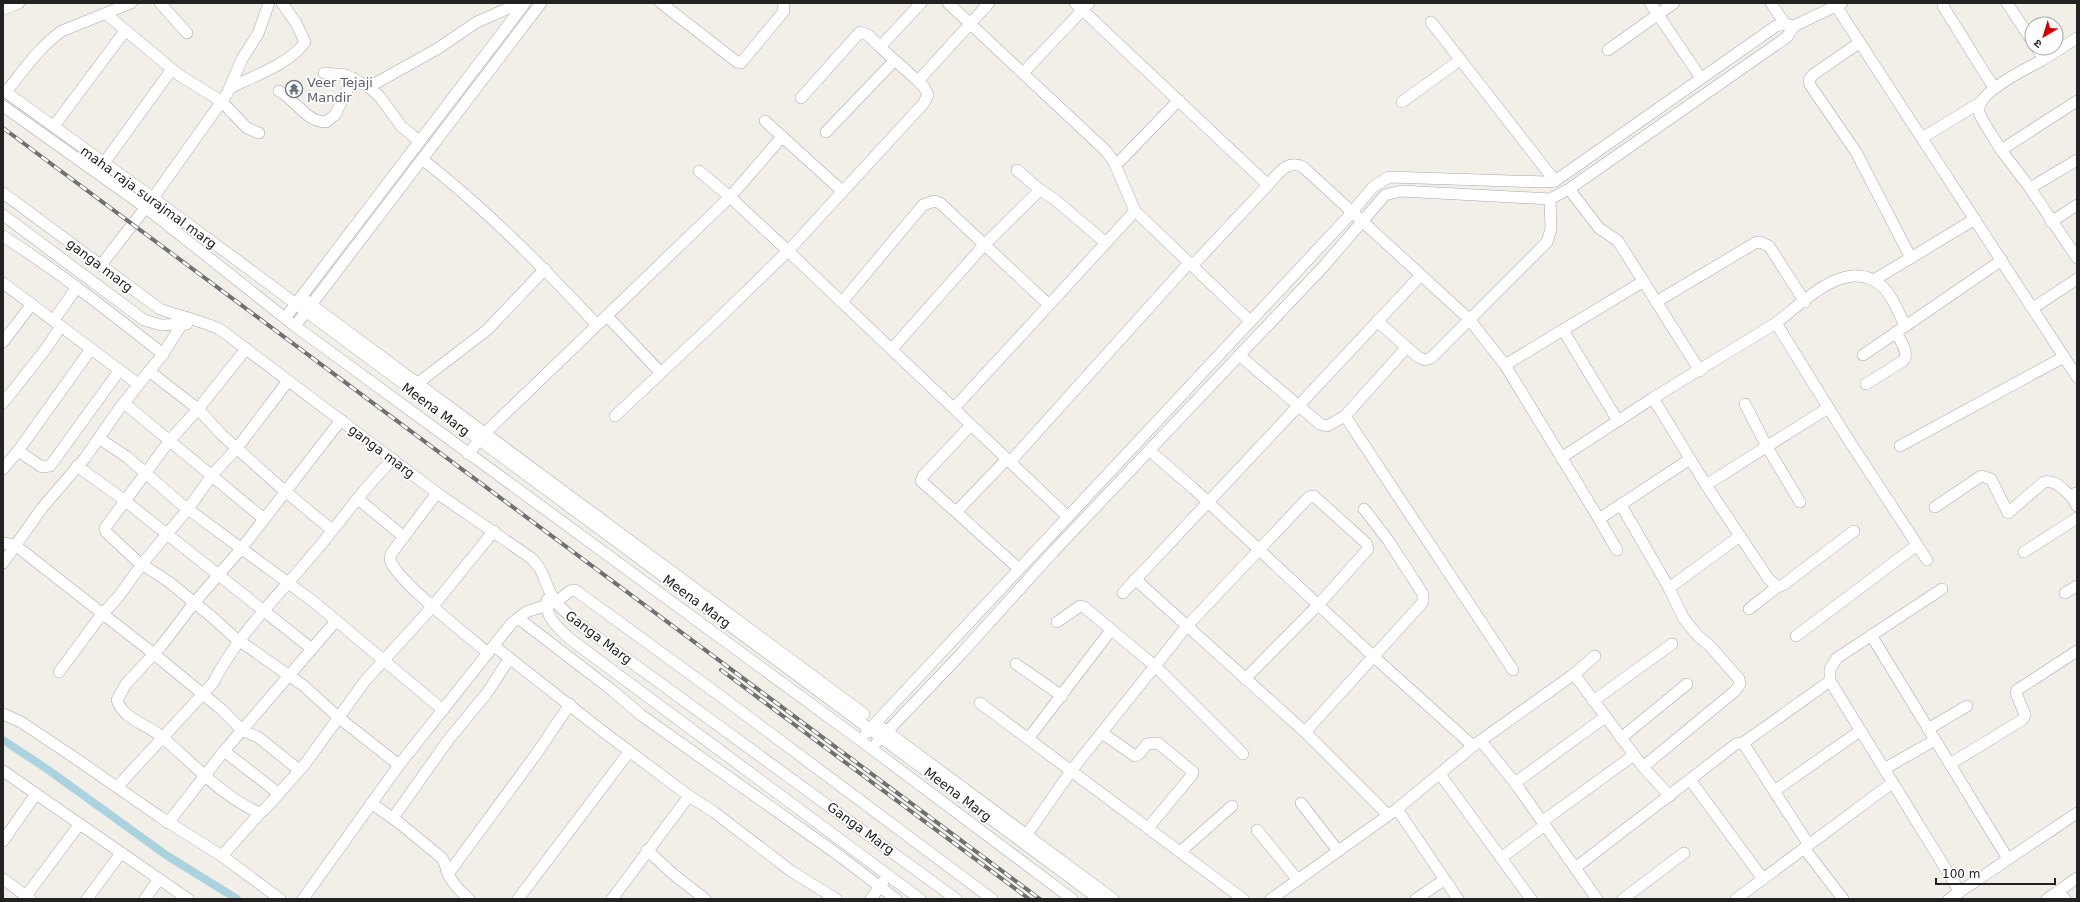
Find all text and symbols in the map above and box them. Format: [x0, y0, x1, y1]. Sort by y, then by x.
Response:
north arrow [2024, 16, 2064, 56]
text: उ [2031, 36, 2045, 51]
place label: Veer Tejaji Mandir [307, 75, 373, 105]
temple icon: Veer Tejaji Mandir [284, 79, 304, 99]
street label: maha raja surajmal marg [78, 143, 220, 252]
street label: ganga marg [64, 236, 136, 295]
street label: Meena Marg [399, 380, 473, 439]
street label: ganga marg [346, 422, 418, 481]
street label: Meena Marg [660, 572, 734, 631]
street label: Ganga Marg [563, 608, 635, 667]
street label: Meena Marg [921, 764, 994, 824]
street label: Ganga Marg [824, 799, 897, 858]
scale bar [1936, 860, 2055, 886]
text: 100 m [1942, 867, 1980, 881]

